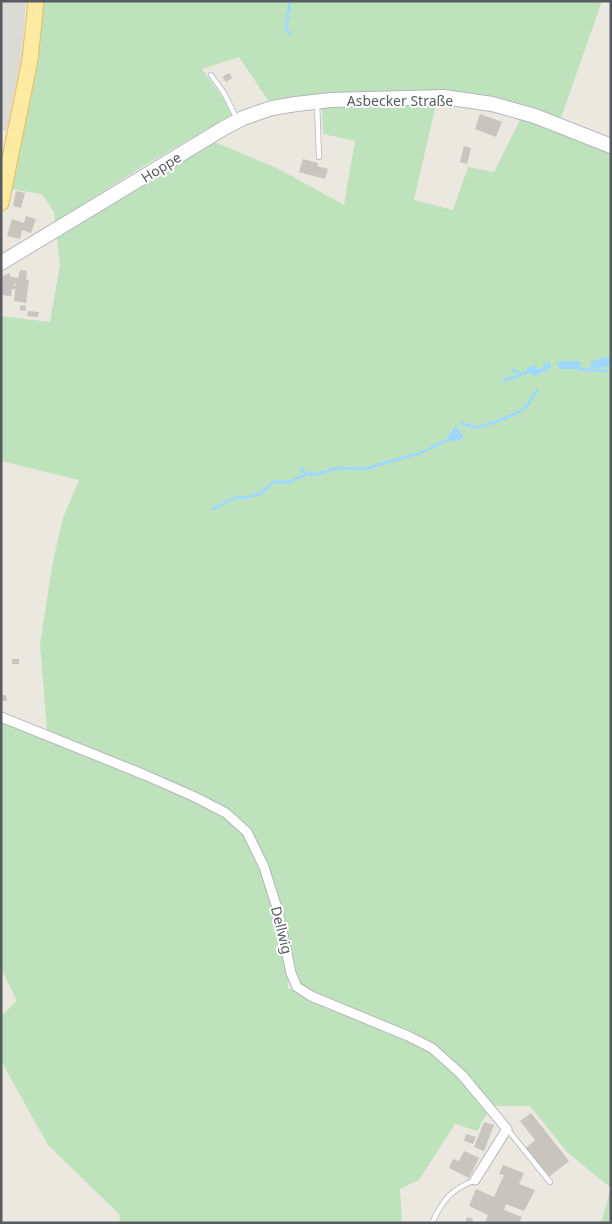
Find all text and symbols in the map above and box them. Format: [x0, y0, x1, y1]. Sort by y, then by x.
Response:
street label: Asbecker Straße [347, 91, 453, 110]
street label: Hoppe [137, 147, 185, 187]
street label: Dellwig [267, 904, 297, 956]

